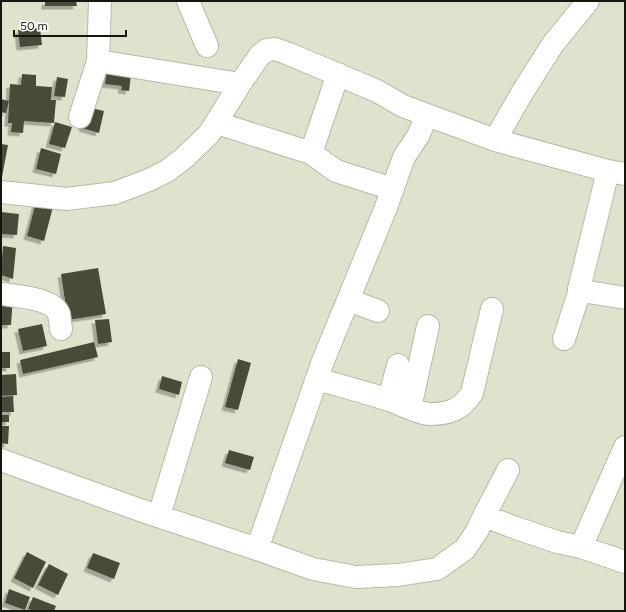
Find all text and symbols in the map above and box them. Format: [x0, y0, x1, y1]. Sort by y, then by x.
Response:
scale bar [14, 12, 126, 38]
text: 50 m [20, 19, 48, 33]

